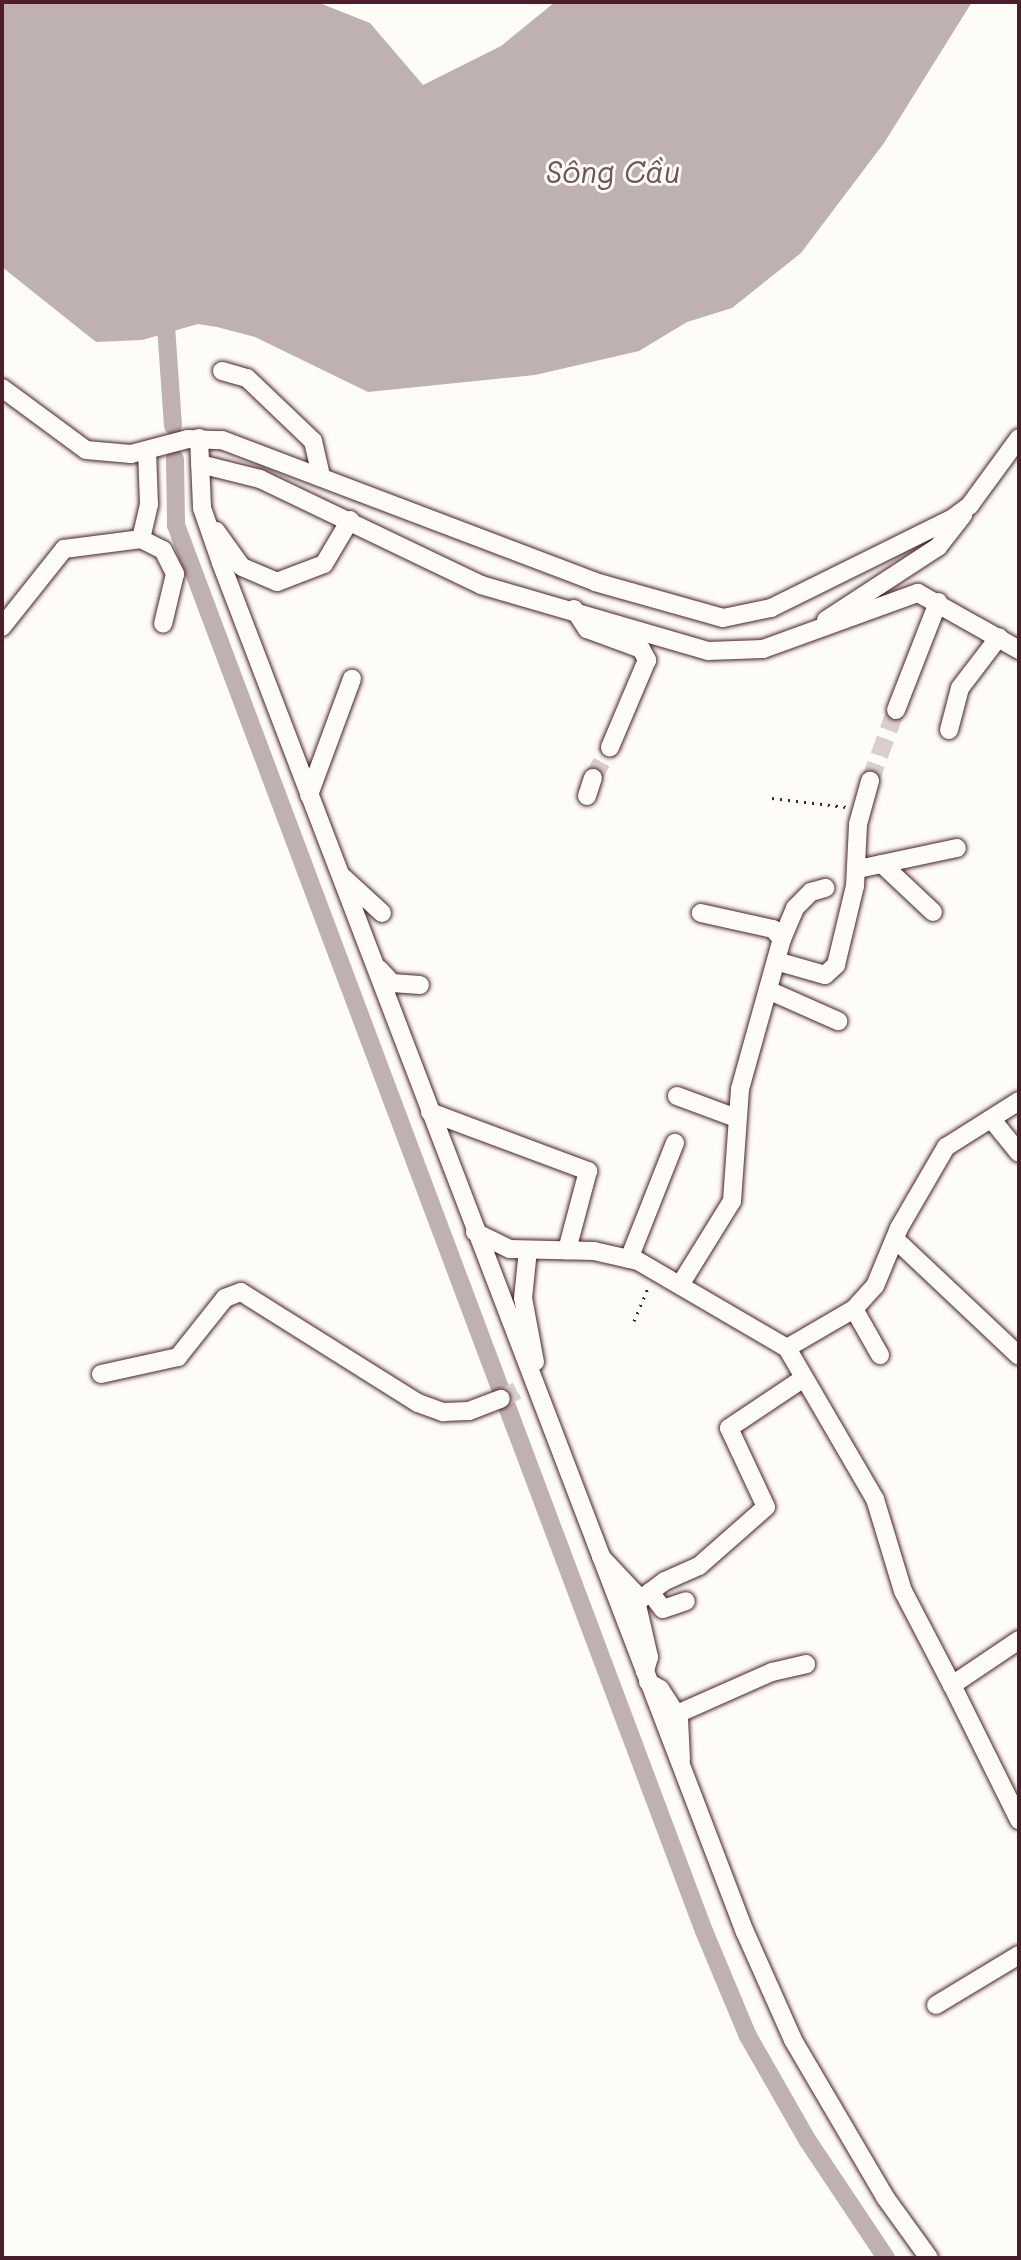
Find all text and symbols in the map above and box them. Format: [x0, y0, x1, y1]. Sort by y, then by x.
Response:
water label: Sông Cầu [546, 153, 680, 189]

